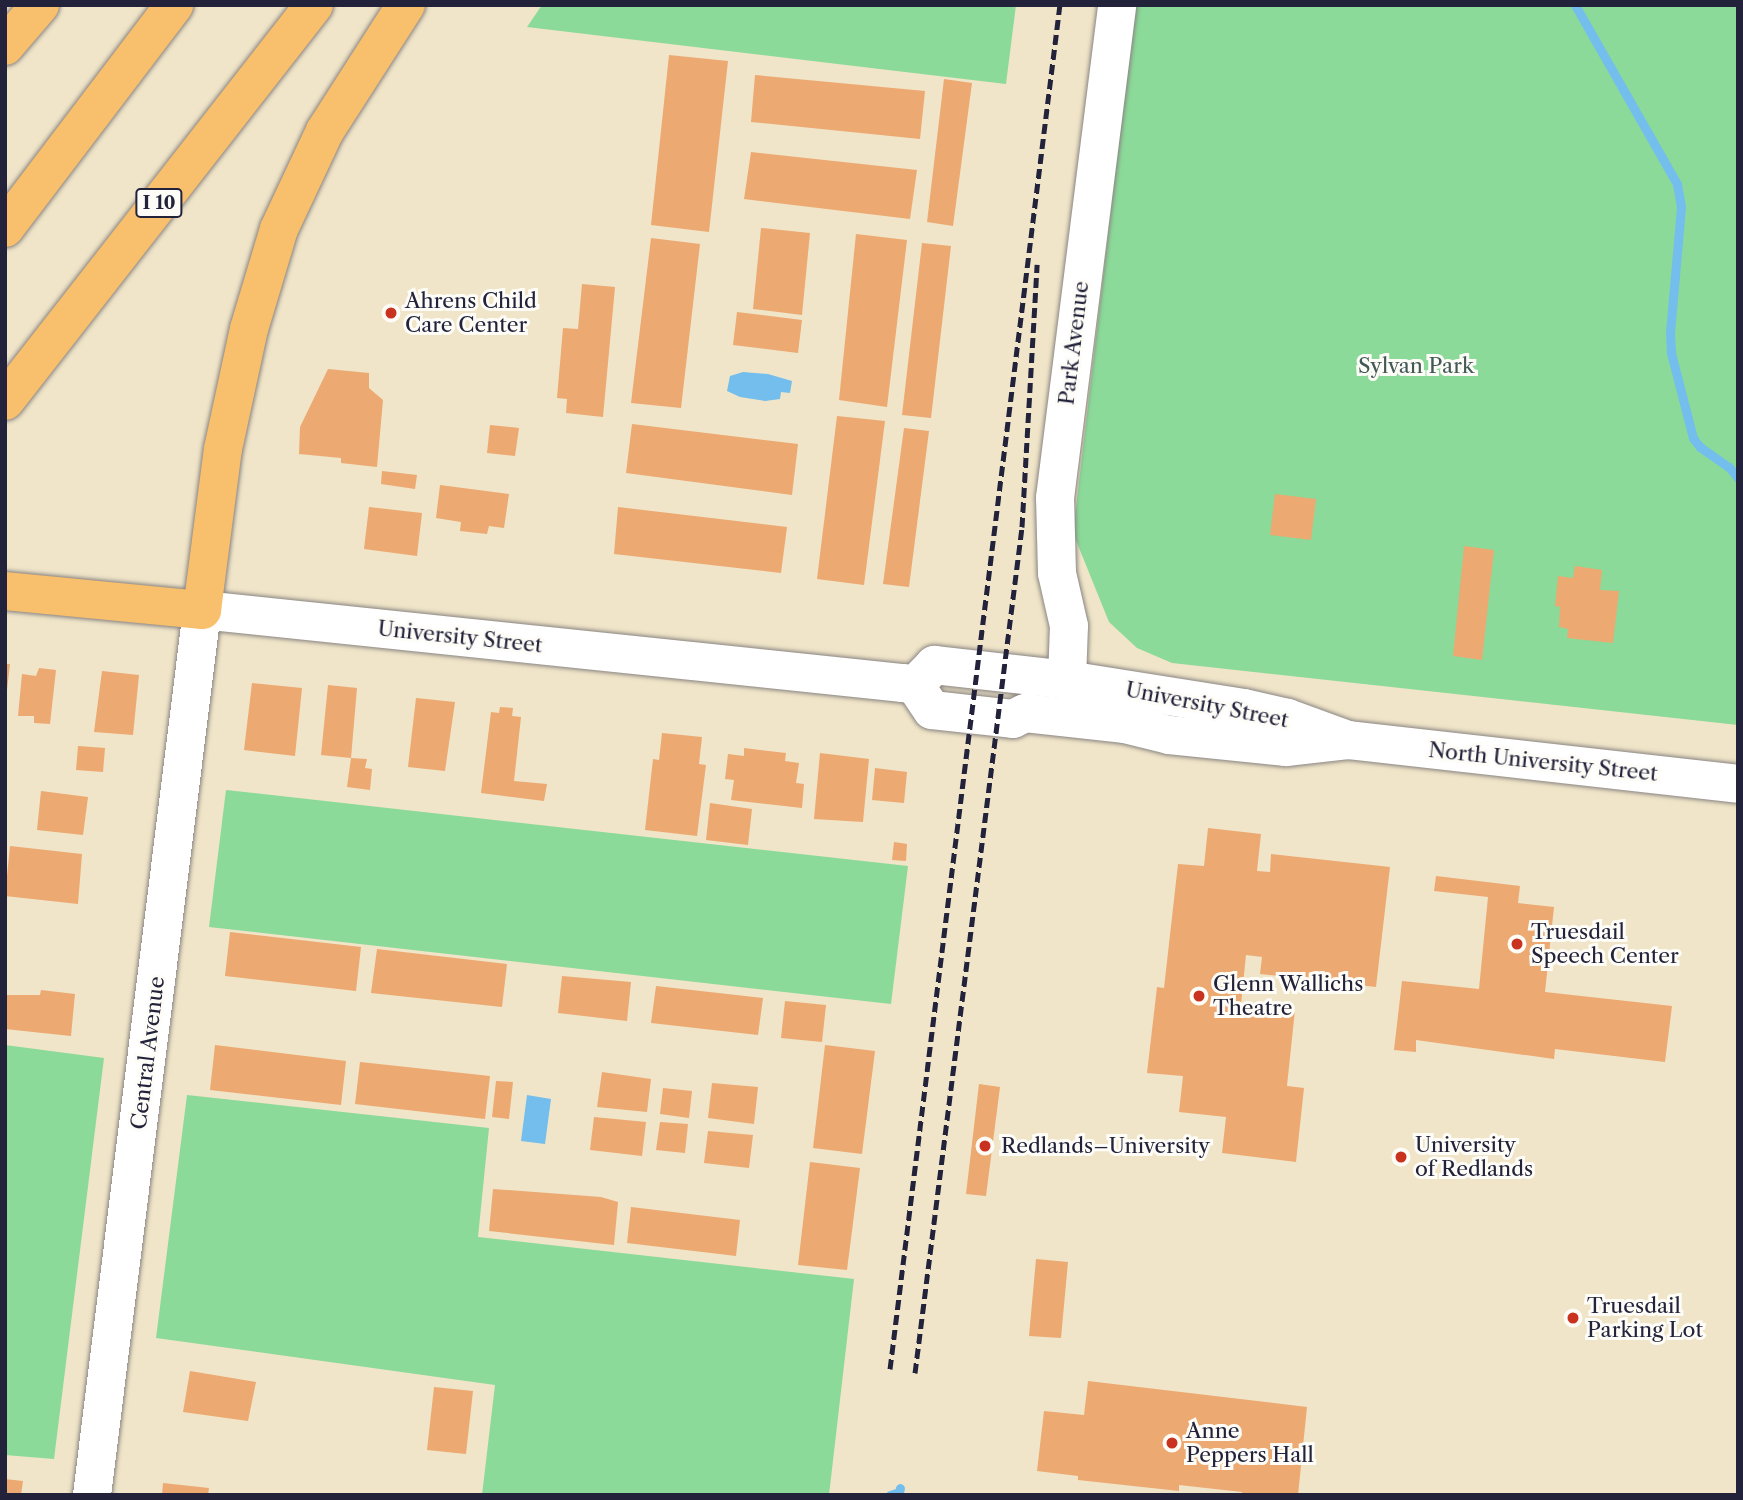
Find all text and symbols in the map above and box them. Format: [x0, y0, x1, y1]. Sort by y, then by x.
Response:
road number: I 10 [134, 188, 184, 218]
street label: Park Avenue [1054, 279, 1094, 407]
place label: Ahrens Child Care Center [405, 288, 537, 338]
marker: Ahrens Child Care Center [383, 305, 399, 321]
park label: Sylvan Park [1358, 353, 1474, 379]
street label: University Street [376, 616, 544, 658]
street label: University Street [1123, 677, 1291, 733]
street label: North University Street [1427, 737, 1659, 787]
place label: Truesdail Speech Center [1531, 919, 1679, 969]
marker: Truesdail Speech Center [1509, 936, 1525, 952]
place label: Glenn Wallichs Theatre [1213, 971, 1364, 1021]
street label: Central Avenue [126, 975, 170, 1131]
marker: Glenn Wallichs Theatre [1191, 988, 1207, 1004]
place label: University of Redlands [1415, 1132, 1533, 1182]
place label: Redlands–University [1001, 1133, 1210, 1159]
marker: Redlands–University [975, 1136, 995, 1156]
marker: University of Redlands [1393, 1149, 1409, 1165]
place label: Truesdail Parking Lot [1587, 1293, 1703, 1343]
marker: Truesdail Parking Lot [1565, 1310, 1581, 1326]
place label: Anne Peppers Hall [1186, 1418, 1314, 1468]
marker: Anne Peppers Hall [1164, 1435, 1180, 1451]

